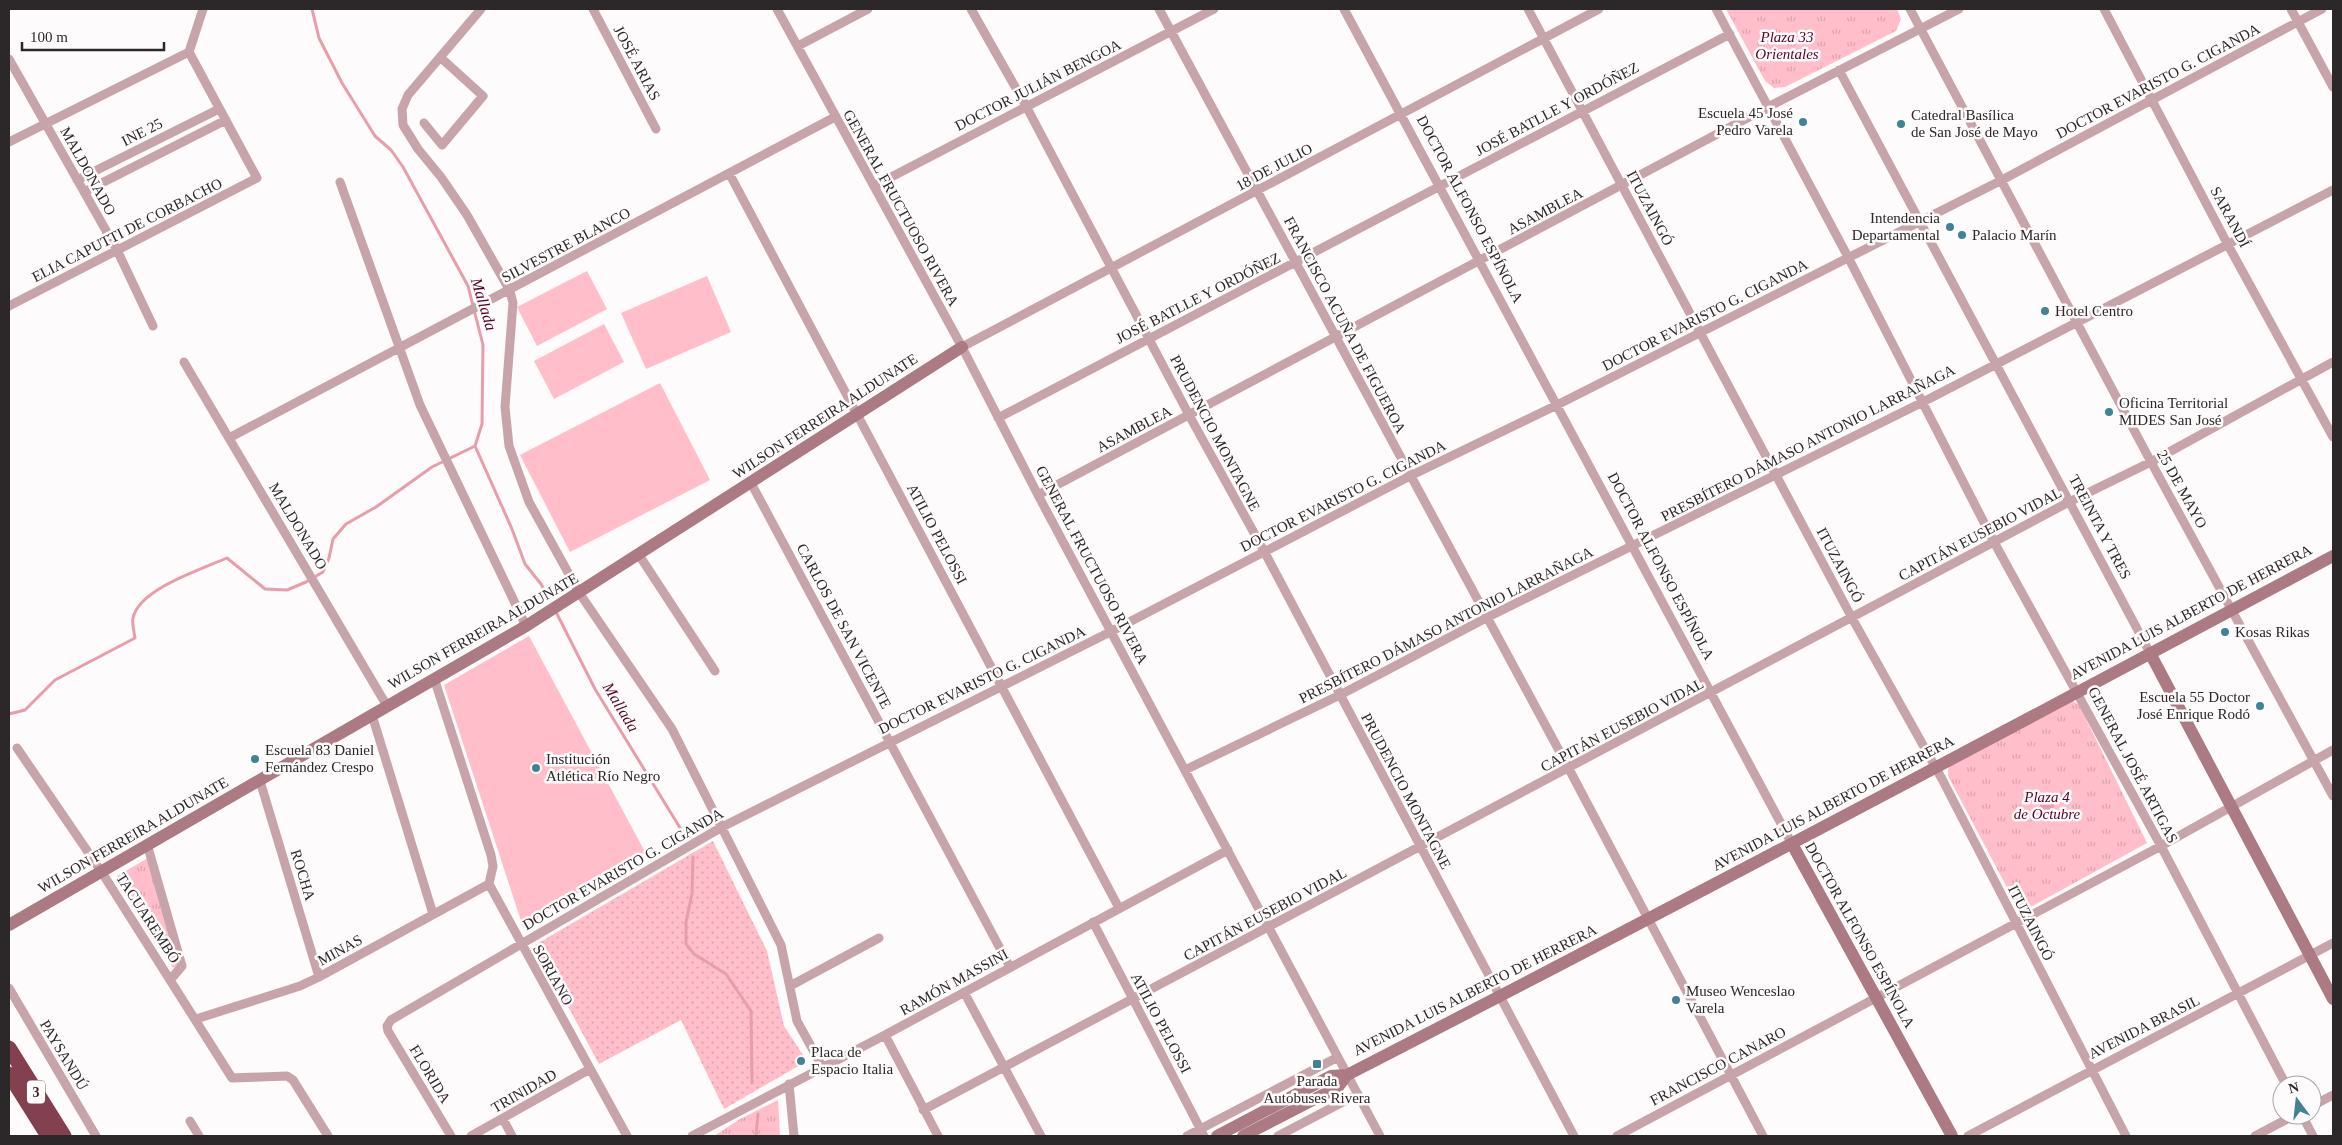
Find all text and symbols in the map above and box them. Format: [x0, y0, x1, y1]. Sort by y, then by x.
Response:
scale bar [22, 20, 165, 52]
street label: DOCTOR EVARISTO G. CIGANDA [2053, 20, 2263, 142]
street label: JOSÉ ARIAS [611, 23, 663, 103]
text: 100 m [30, 29, 68, 45]
park label: Plaza 33 Orientales [1755, 29, 1819, 62]
street label: DOCTOR JULIÁN BENGOA [952, 36, 1124, 134]
street label: JOSÉ BATLLE Y ORDÓÑEZ [1473, 59, 1641, 159]
place label: Escuela 45 José Pedro Varela [1698, 105, 1793, 138]
street label: GENERAL FRUCTUOSO RIVERA [840, 107, 962, 309]
place label: Catedral Basílica de San José de Mayo [1911, 107, 2038, 140]
street label: DOCTOR ALFONSO ESPÍNOLA [1414, 113, 1526, 305]
street label: INE 25 [119, 115, 165, 149]
marker: Escuela 45 José Pedro Varela [1797, 116, 1809, 128]
marker: Catedral Basílica de San José de Mayo [1895, 118, 1907, 130]
street label: MALDONADO [57, 124, 119, 218]
street label: 18 DE JULIO [1233, 140, 1315, 194]
street label: ITUZAINGÓ [1624, 168, 1677, 248]
street label: ELIA CAPUTTI DE CORBACHO [29, 175, 225, 285]
street label: ASAMBLEA [1505, 184, 1585, 237]
street label: SARANDÍ [2207, 184, 2253, 250]
street label: SILVESTRE BLANCO [499, 204, 633, 286]
place label: Intendencia Departamental [1852, 210, 1940, 243]
street label: FRANCISCO ACUÑA DE FIGUEROA [1281, 214, 1409, 436]
marker: Intendencia Departamental [1944, 221, 1956, 233]
place label: Palacio Marín [1972, 227, 2057, 243]
marker: Palacio Marín [1956, 229, 1968, 241]
street label: JOSÉ BATLLE Y ORDÓÑEZ [1113, 249, 1283, 347]
street label: DOCTOR EVARISTO G. CIGANDA [1600, 256, 1811, 374]
water label: Mallada [468, 275, 500, 332]
place label: Hotel Centro [2055, 303, 2133, 319]
marker: Hotel Centro [2039, 305, 2051, 317]
street label: WILSON FERREIRA ALDUNATE [730, 350, 920, 482]
street label: PRUDENCIO MONTAGNE [1167, 352, 1263, 514]
street label: PRESBÍTERO DÁMASO ANTONIO LARRAÑAGA [1658, 361, 1958, 525]
place label: Oficina Territorial MIDES San José [2119, 395, 2228, 428]
street label: ASAMBLEA [1094, 402, 1174, 455]
marker: Oficina Territorial MIDES San José [2103, 406, 2115, 418]
street label: DOCTOR EVARISTO G. CIGANDA [1238, 437, 1449, 555]
street label: 25 DE MAYO [2154, 447, 2210, 531]
street label: GENERAL FRUCTUOSO RIVERA [1033, 463, 1151, 667]
street label: DOCTOR ALFONSO ESPÍNOLA [1605, 470, 1717, 662]
street label: TREINTA Y TRES [2066, 472, 2134, 582]
street label: MALDONADO [266, 480, 330, 572]
street label: ATILIO PELOSSI [904, 481, 970, 587]
street label: CAPITÁN EUSEBIO VIDAL [1896, 484, 2064, 584]
street label: ITUZAINGÓ [1814, 525, 1867, 605]
street label: CARLOS DE SAN VICENTE [794, 541, 894, 711]
street label: AVENIDA LUIS ALBERTO DE HERRERA [2068, 541, 2315, 683]
street label: PRESBÍTERO DÁMASO ANTONIO LARRAÑAGA [1296, 543, 1596, 707]
street label: WILSON FERREIRA ALDUNATE [385, 570, 581, 692]
street label: DOCTOR EVARISTO G. CIGANDA [876, 623, 1088, 737]
place label: Kosas Rikas [2235, 624, 2310, 640]
marker: Kosas Rikas [2219, 626, 2231, 638]
street label: CAPITÁN EUSEBIO VIDAL [1538, 675, 1706, 775]
water label: Mallada [599, 679, 642, 735]
street label: GENERAL JOSÉ ARTIGAS [2085, 684, 2181, 846]
place label: Escuela 55 Doctor José Enrique Rodó [2137, 689, 2250, 722]
marker: Escuela 55 Doctor José Enrique Rodó [2254, 700, 2266, 712]
street label: PRUDENCIO MONTAGNE [1358, 710, 1454, 872]
street label: AVENIDA LUIS ALBERTO DE HERRERA [1710, 732, 1957, 874]
place label: Escuela 83 Daniel Fernández Crespo [265, 742, 374, 775]
place label: Institución Atlética Río Negro [546, 751, 660, 784]
marker: Escuela 83 Daniel Fernández Crespo [249, 753, 261, 765]
marker: Institución Atlética Río Negro [530, 762, 542, 774]
street label: WILSON FERREIRA ALDUNATE [35, 774, 231, 896]
park label: Plaza 4 de Octubre [2014, 789, 2081, 822]
street label: DOCTOR EVARISTO G. CIGANDA [520, 805, 726, 933]
street label: DOCTOR ALFONSO ESPÍNOLA [1802, 839, 1918, 1031]
street label: ROCHA [288, 848, 318, 903]
street label: CAPITÁN EUSEBIO VIDAL [1181, 864, 1349, 964]
street label: TACUAREMBÓ [113, 870, 183, 966]
street label: ITUZAINGÓ [2005, 883, 2057, 964]
street label: AVENIDA LUIS ALBERTO DE HERRERA [1351, 921, 1600, 1059]
street label: MINAS [315, 931, 365, 969]
street label: SORIANO [530, 942, 576, 1008]
street label: RAMÓN MASSINI [897, 946, 1011, 1018]
street label: ATILIO PELOSSI [1128, 970, 1194, 1076]
place label: Museo Wenceslao Varela [1686, 983, 1795, 1016]
street label: AVENIDA BRASIL [2086, 992, 2202, 1062]
marker: Museo Wenceslao Varela [1670, 994, 1682, 1006]
street label: PAYSANDÚ [37, 1017, 91, 1093]
street label: FRANCISCO CANARO [1647, 1023, 1789, 1109]
street label: FLORIDA [406, 1042, 454, 1106]
place label: Placa de Espacio Italia [811, 1044, 893, 1077]
marker: Placa de Espacio Italia [795, 1055, 807, 1067]
marker: Parada Autobuses Rivera [1311, 1058, 1323, 1070]
street label: TRINIDAD [489, 1066, 560, 1116]
place label: Parada Autobuses Rivera [1263, 1073, 1371, 1106]
north arrow [2272, 1075, 2322, 1125]
text: N [2287, 1079, 2301, 1096]
road number: 3 [27, 1080, 45, 1104]

